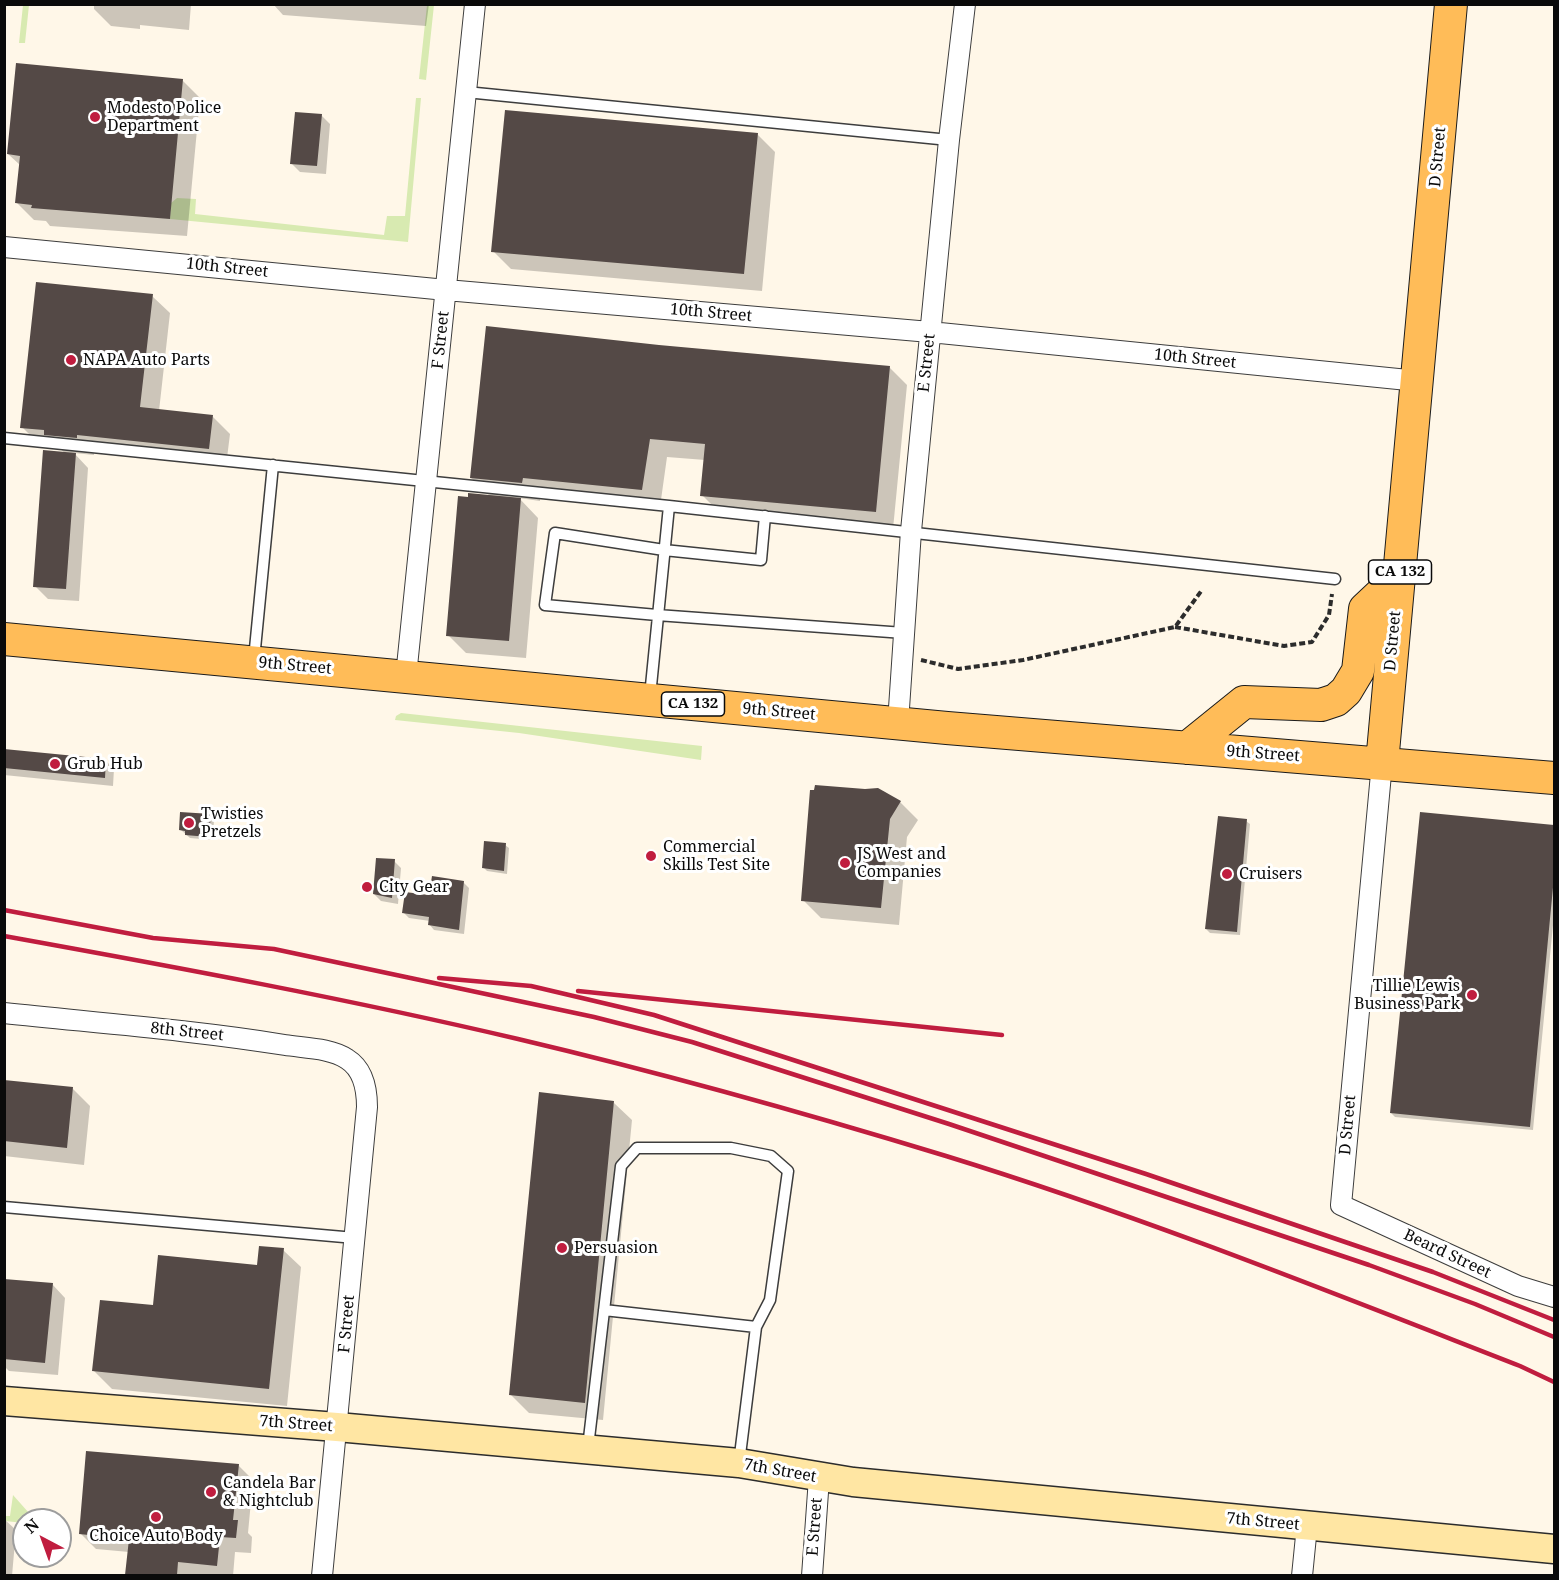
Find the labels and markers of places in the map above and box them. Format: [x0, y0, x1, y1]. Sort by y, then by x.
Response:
place label: Modesto Police Department [107, 98, 221, 136]
marker: Modesto Police Department [88, 110, 102, 124]
place label: NAPA Auto Parts [83, 350, 210, 370]
marker: NAPA Auto Parts [64, 353, 78, 367]
place label: Grub Hub [67, 754, 143, 774]
marker: Grub Hub [48, 757, 62, 771]
place label: Twisties Pretzels [201, 804, 263, 842]
marker: Twisties Pretzels [182, 816, 196, 830]
place label: Commercial Skills Test Site [663, 837, 770, 875]
place label: JS West and Companies [857, 844, 946, 882]
marker: Commercial Skills Test Site [644, 849, 658, 863]
marker: JS West and Companies [838, 856, 852, 870]
place label: Cruisers [1239, 864, 1302, 884]
marker: Cruisers [1220, 867, 1234, 881]
place label: City Gear [379, 877, 449, 897]
marker: City Gear [360, 880, 374, 894]
place label: Tillie Lewis Business Park [1354, 976, 1460, 1014]
marker: Tillie Lewis Business Park [1465, 988, 1479, 1002]
place label: Persuasion [574, 1238, 658, 1258]
marker: Persuasion [555, 1241, 569, 1255]
place label: Candela Bar & Nightclub [223, 1473, 316, 1511]
marker: Candela Bar & Nightclub [204, 1485, 218, 1499]
marker: Choice Auto Body [149, 1510, 163, 1524]
place label: Choice Auto Body [89, 1526, 223, 1546]

